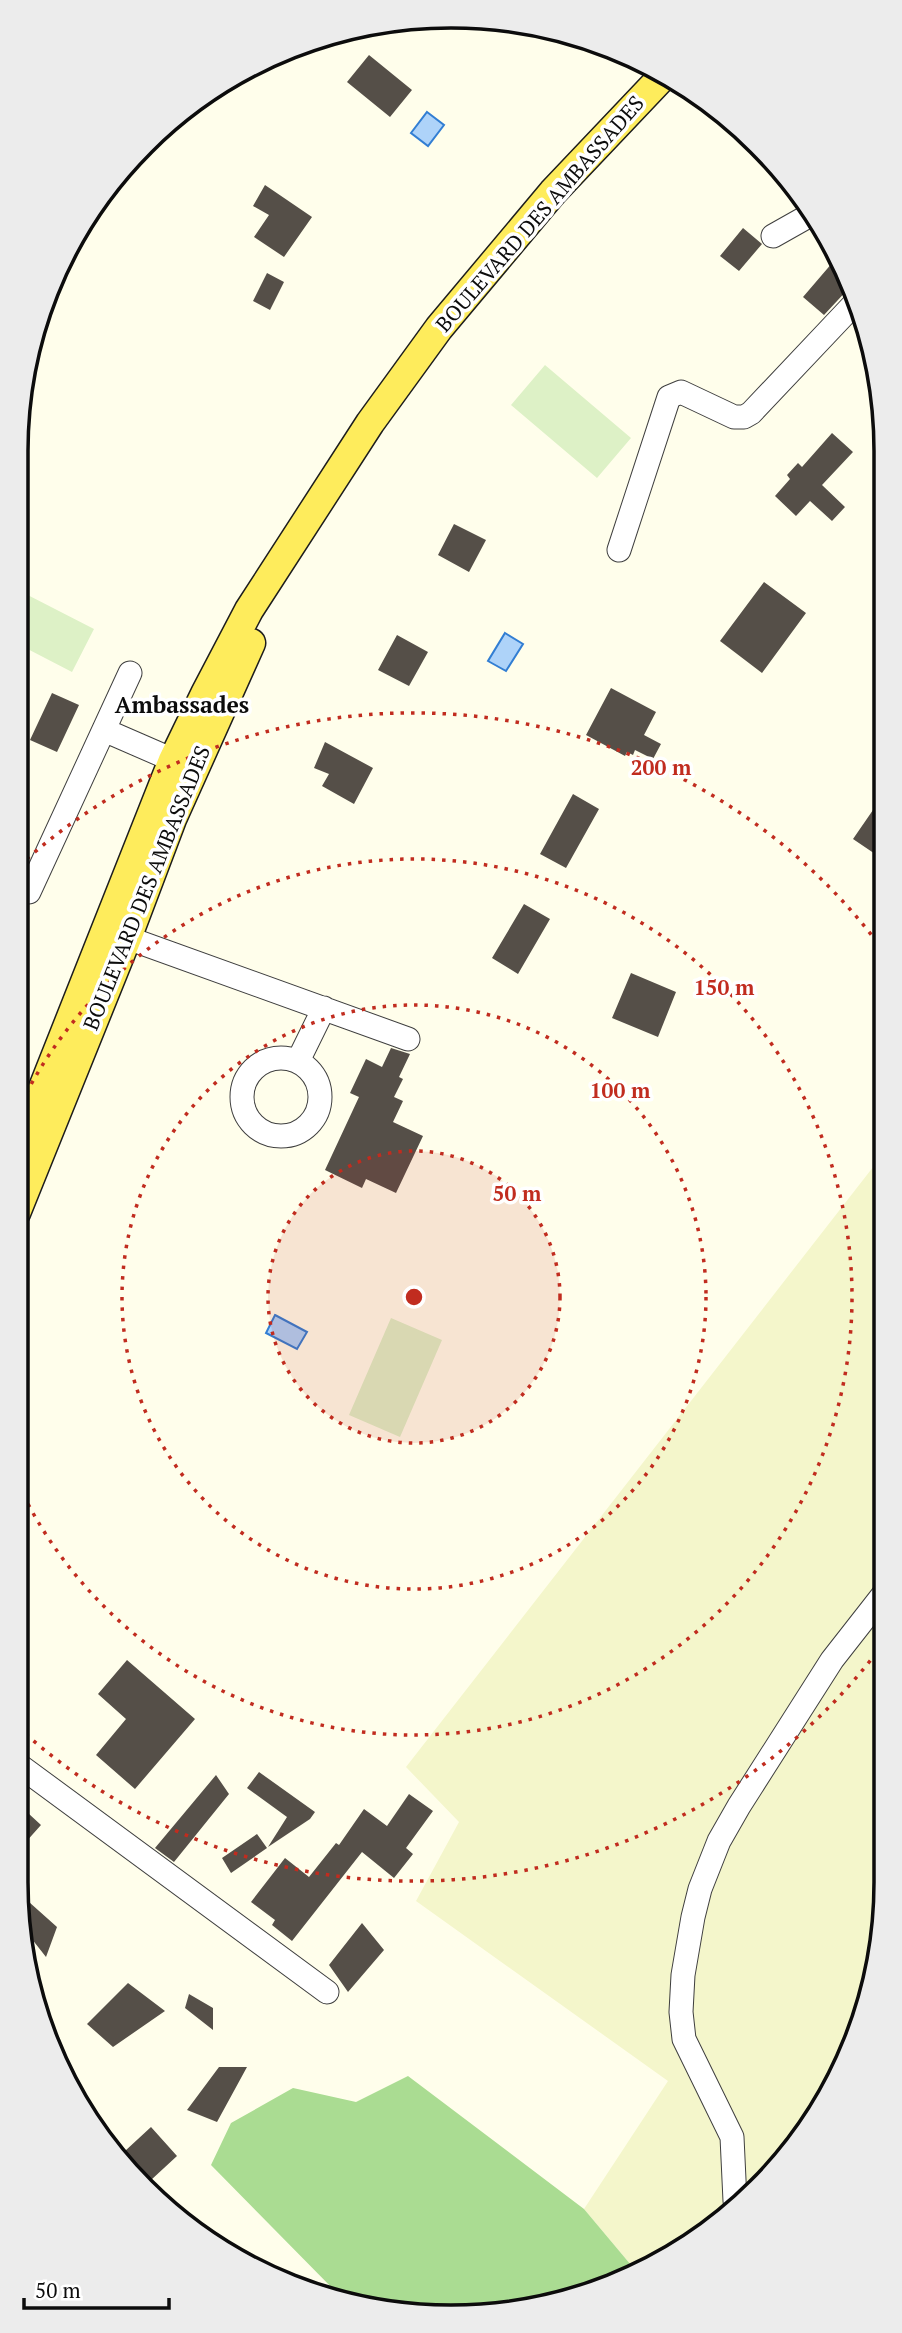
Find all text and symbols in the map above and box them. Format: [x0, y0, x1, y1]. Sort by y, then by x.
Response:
street label: BOULEVARD DES AMBASSADES [429, 89, 650, 337]
district label: Ambassades [115, 689, 249, 720]
street label: BOULEVARD DES AMBASSADES [76, 741, 216, 1034]
text: 200 m [631, 753, 692, 781]
text: 150 m [694, 973, 755, 1001]
text: 100 m [590, 1076, 651, 1104]
text: 50 m [493, 1179, 542, 1207]
centre of rings [402, 1285, 426, 1309]
scale bar [24, 2266, 170, 2310]
text: 50 m [35, 2276, 81, 2304]

